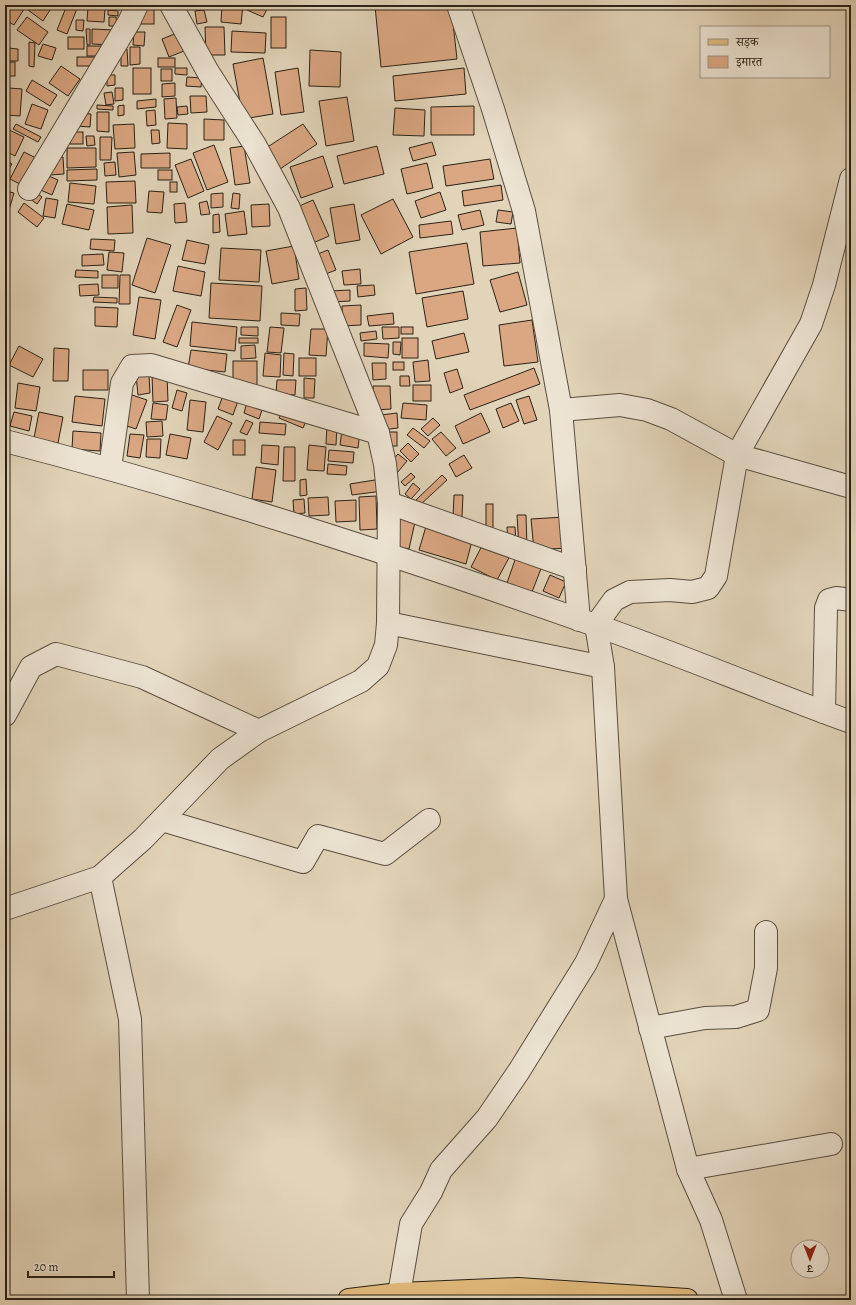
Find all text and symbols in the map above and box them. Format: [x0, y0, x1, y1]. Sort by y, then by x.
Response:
legend [700, 26, 830, 78]
text: सड़क [735, 34, 760, 50]
text: इमारत [735, 54, 763, 70]
north arrow [790, 1239, 830, 1279]
scale bar [28, 1253, 114, 1279]
text: 20 m [34, 1259, 58, 1275]
text: उ [806, 1261, 814, 1276]

